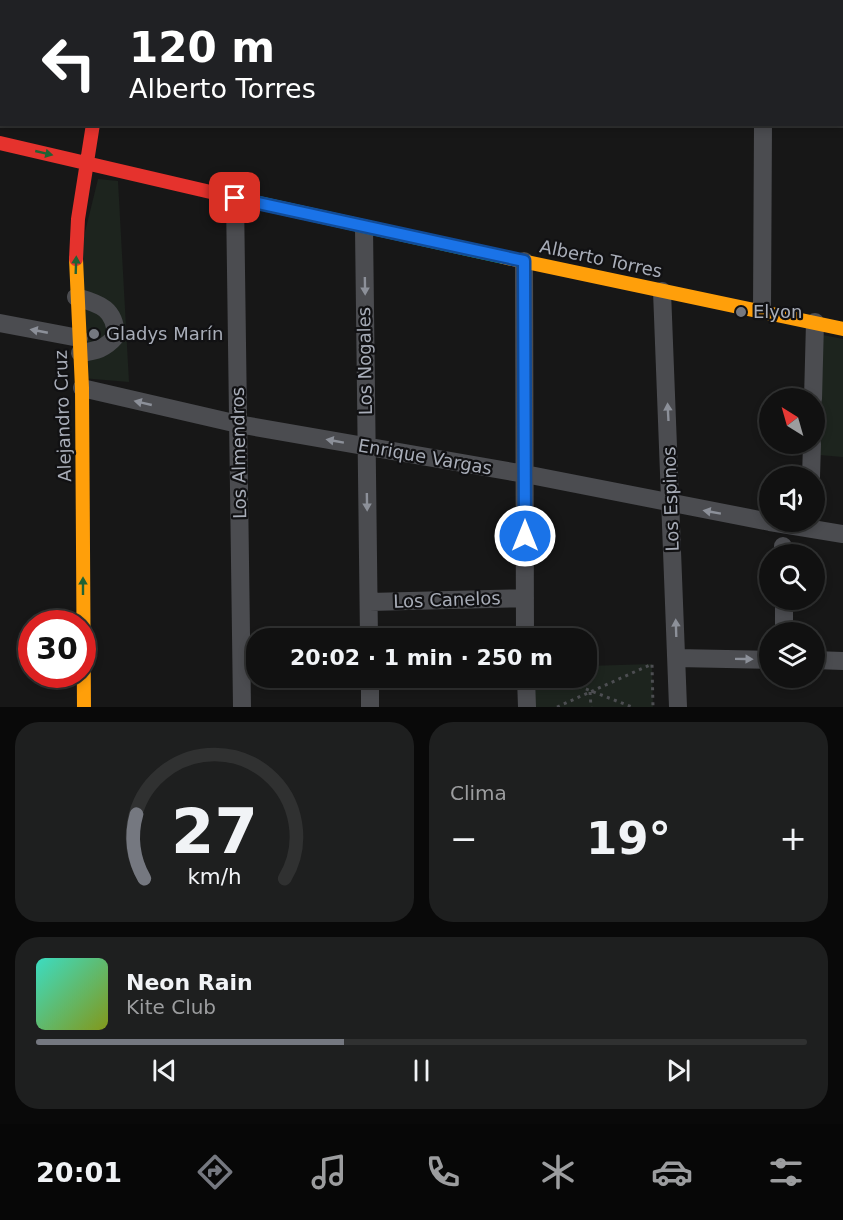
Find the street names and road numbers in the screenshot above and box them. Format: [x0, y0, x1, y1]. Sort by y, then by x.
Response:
street label: Alberto Torres [538, 235, 664, 282]
street label: Los Nogales [353, 307, 376, 415]
street label: Alejandro Cruz [50, 350, 75, 482]
street label: Los Almendros [227, 387, 250, 519]
street label: Enrique Vargas [356, 434, 494, 479]
street label: Los Espinos [658, 446, 683, 552]
street label: Los Canelos [393, 587, 501, 612]

